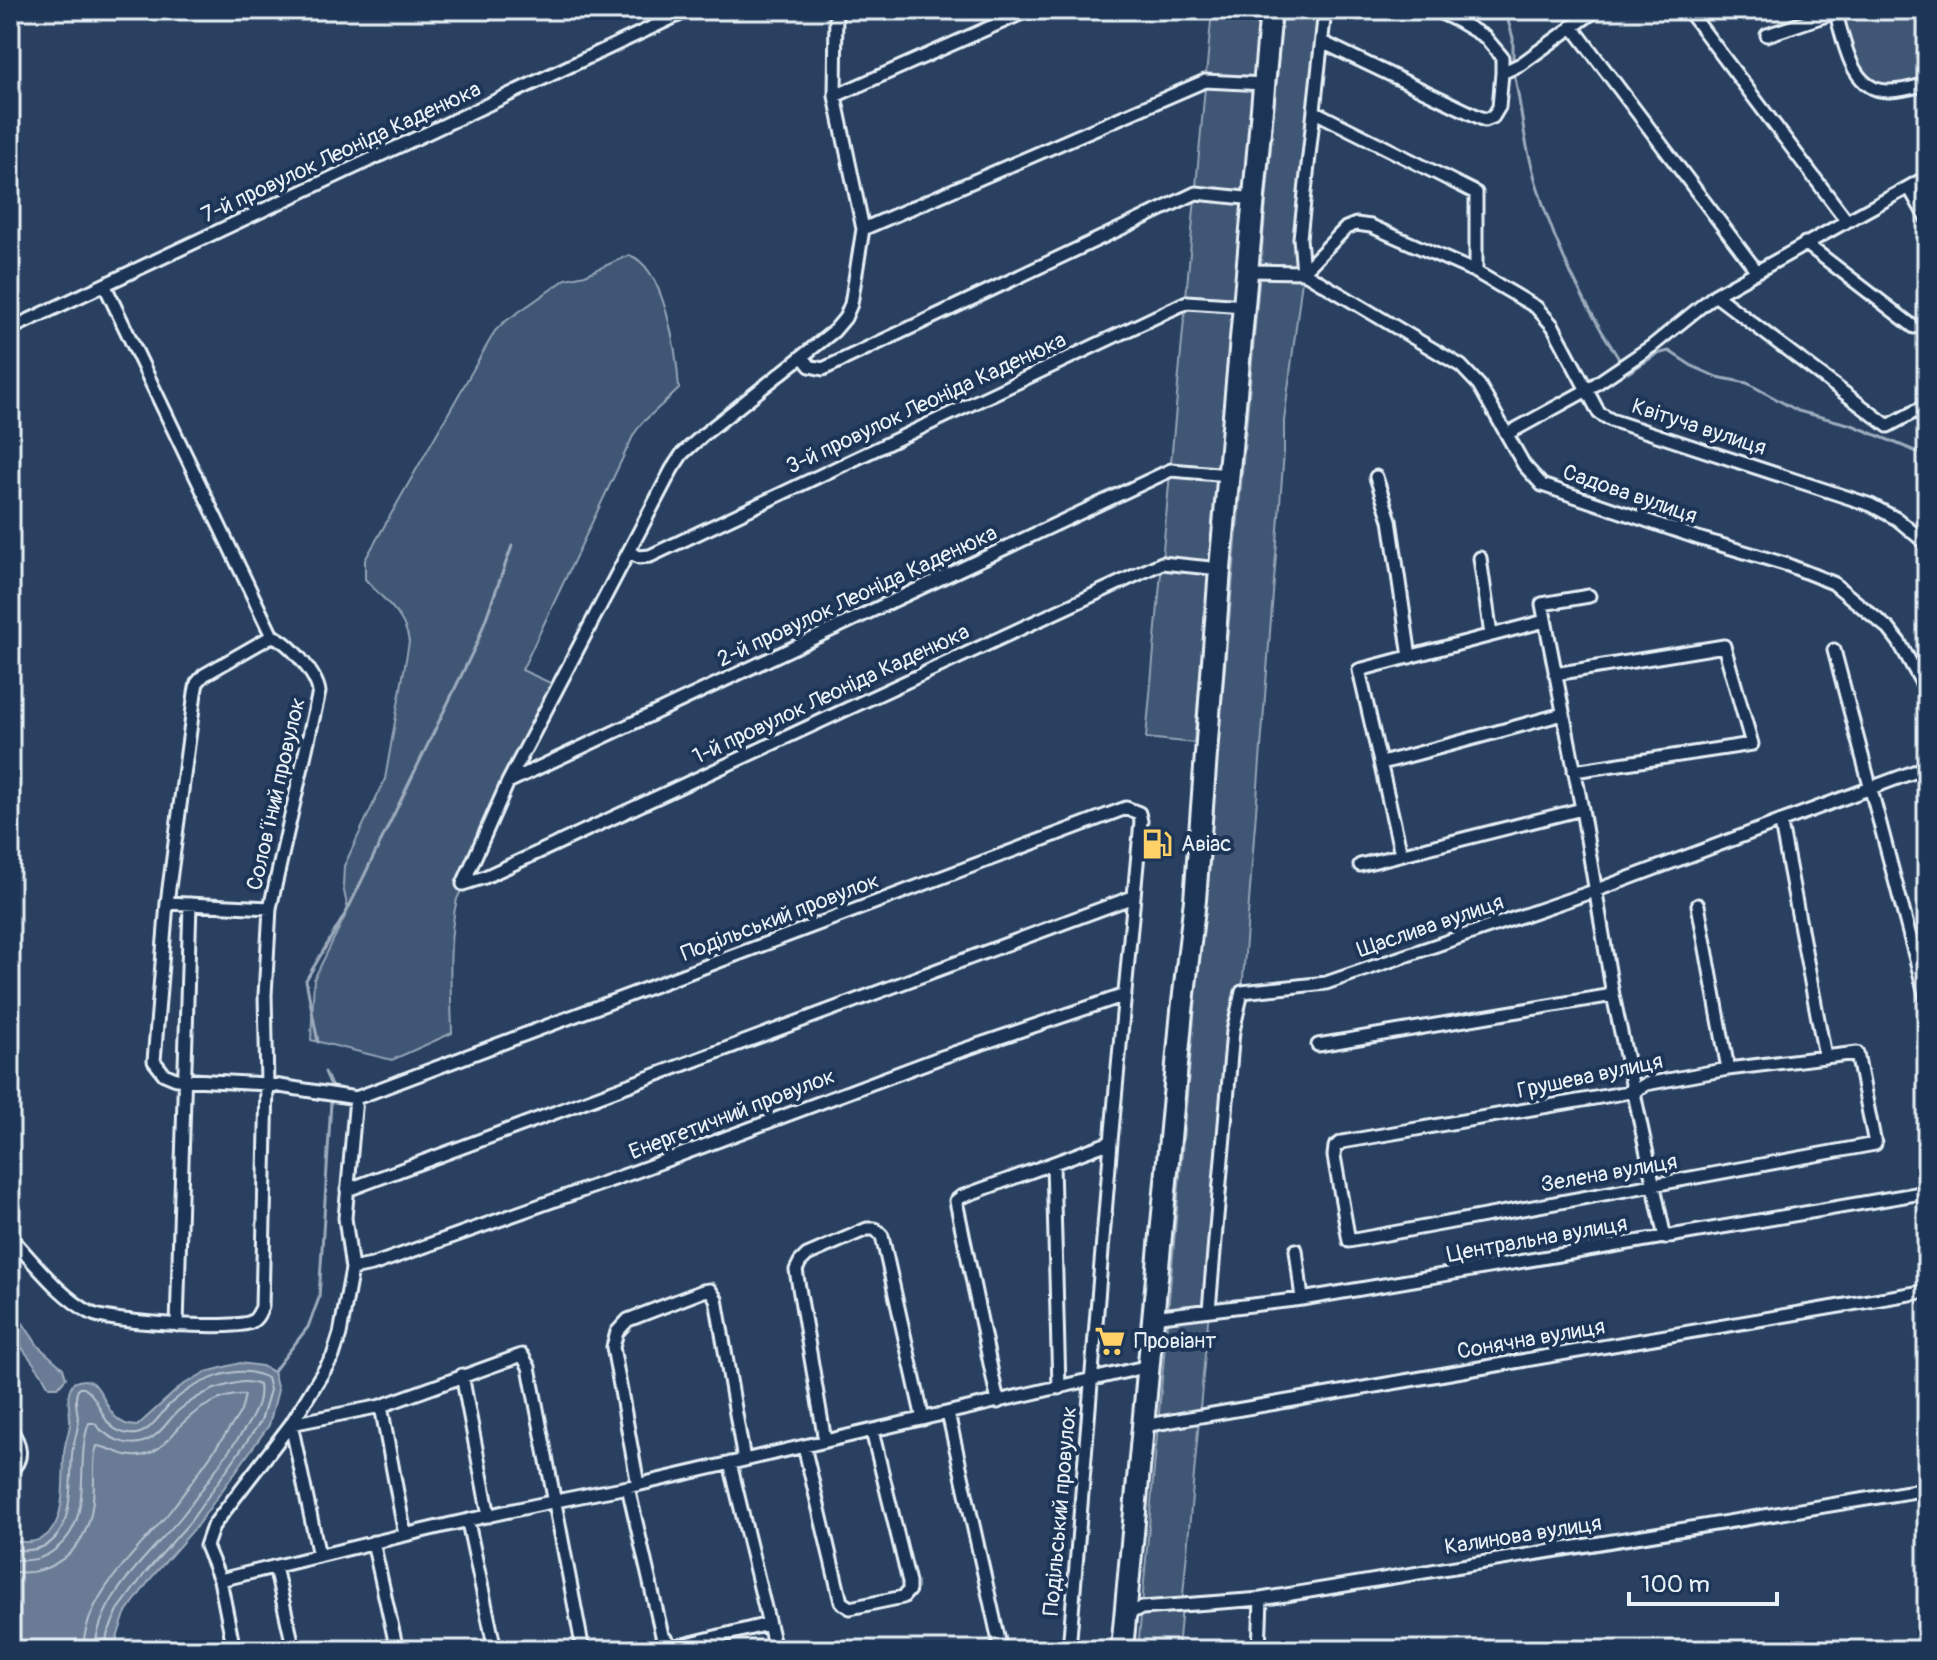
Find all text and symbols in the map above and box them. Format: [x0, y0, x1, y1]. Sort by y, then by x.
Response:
street label: 7-й провулок Леоніда Каденюка [197, 75, 485, 229]
street label: 3-й провулок Леоніда Каденюка [782, 326, 1070, 480]
street label: Квітуча вулиця [1628, 392, 1770, 462]
street label: Садова вулиця [1559, 458, 1701, 530]
street label: 2-й провулок Леоніда Каденюка [713, 519, 1001, 673]
street label: 1-й провулок Леоніда Каденюка [688, 617, 974, 771]
street label: Соловʼїний провулок [240, 695, 312, 893]
fuel station icon: Авіас [1140, 827, 1174, 861]
place label: Авіас [1181, 830, 1231, 858]
street label: Подільський провулок [677, 866, 883, 968]
street label: Щаслива вулиця [1353, 888, 1507, 964]
street label: Грушева вулиця [1515, 1047, 1665, 1105]
street label: Енергетичний провулок [625, 1062, 839, 1166]
street label: Зелена вулиця [1539, 1147, 1679, 1199]
street label: Центральна вулиця [1445, 1209, 1629, 1269]
street label: Сонячна вулиця [1455, 1312, 1607, 1366]
supermarket icon: Провіант [1093, 1324, 1127, 1358]
place label: Провіант [1134, 1327, 1216, 1355]
street label: Подільський провулок [1037, 1405, 1083, 1617]
street label: Калинова вулиця [1442, 1509, 1604, 1561]
scale bar [1629, 1556, 1777, 1606]
text: 100 m [1641, 1570, 1710, 1599]

